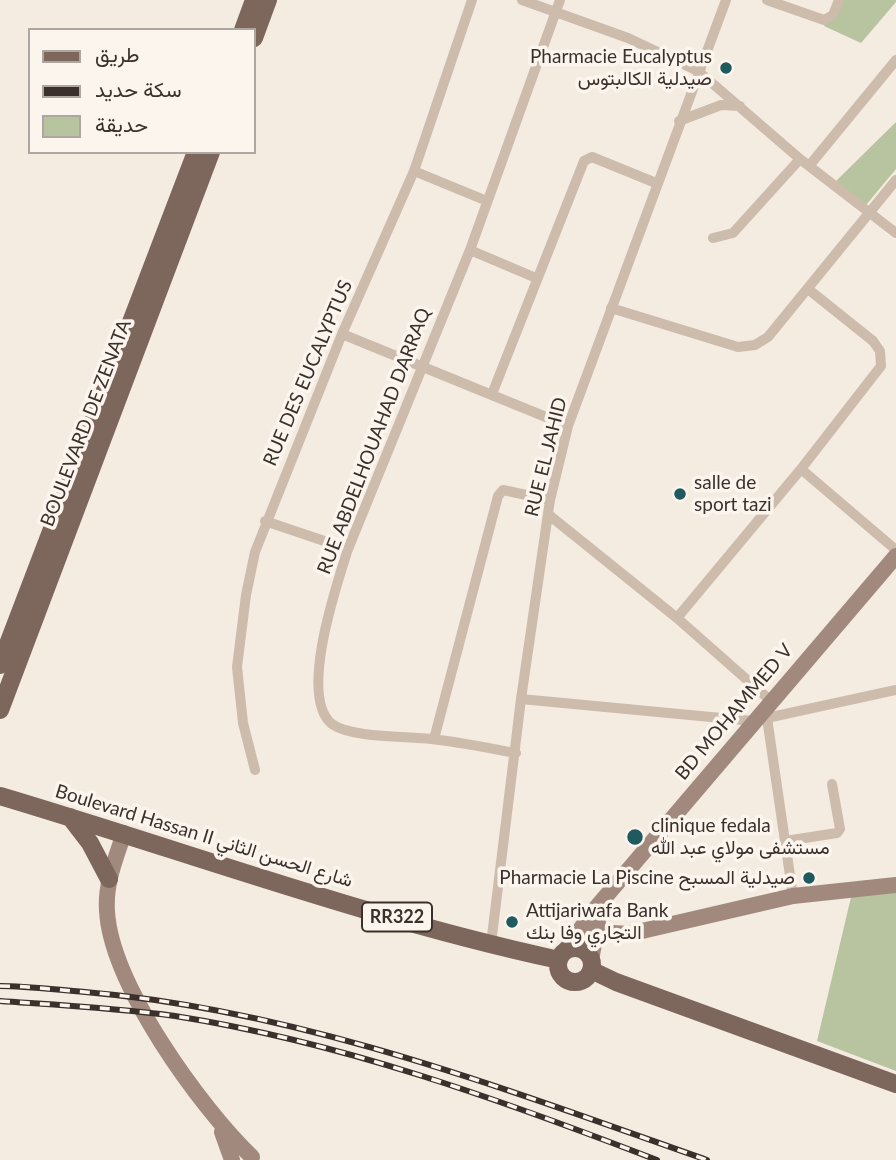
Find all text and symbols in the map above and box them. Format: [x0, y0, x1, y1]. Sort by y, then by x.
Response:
legend [28, 28, 256, 154]
text: طريق [95, 41, 140, 66]
place label: Pharmacie Eucalyptus صيدلية الكالبتوس [530, 46, 712, 90]
marker: Pharmacie Eucalyptus صيدلية الكالبتوس [718, 60, 734, 76]
text: سكة حديد [95, 76, 182, 101]
text: حديقة [95, 111, 148, 136]
street label: RUE DES EUCALYPTUS [259, 277, 357, 469]
street label: RUE ABDELHOUAHAD DARRAQ [313, 305, 435, 577]
street label: BOULEVARD DE ZENATA [36, 316, 136, 530]
street label: RUE EL JAHID [520, 395, 572, 519]
place label: salle de sport tazi [694, 472, 772, 516]
marker: salle de sport tazi [672, 486, 688, 502]
street label: BD MOHAMMED V [671, 639, 797, 785]
street label: Boulevard Hassan II شارع الحسن الثاني [53, 780, 355, 892]
place label: clinique fedala مستشفى مولاي عبد الله [651, 815, 830, 859]
marker: clinique fedala مستشفى مولاي عبد الله [625, 827, 645, 847]
place label: Pharmacie La Piscine صيدلية المسبح [499, 867, 795, 889]
marker: Pharmacie La Piscine صيدلية المسبح [801, 870, 817, 886]
place label: Attijariwafa Bank التجاري وفا بنك [526, 900, 668, 944]
road number: RR322 [362, 902, 432, 932]
marker: Attijariwafa Bank التجاري وفا بنك [504, 914, 520, 930]

